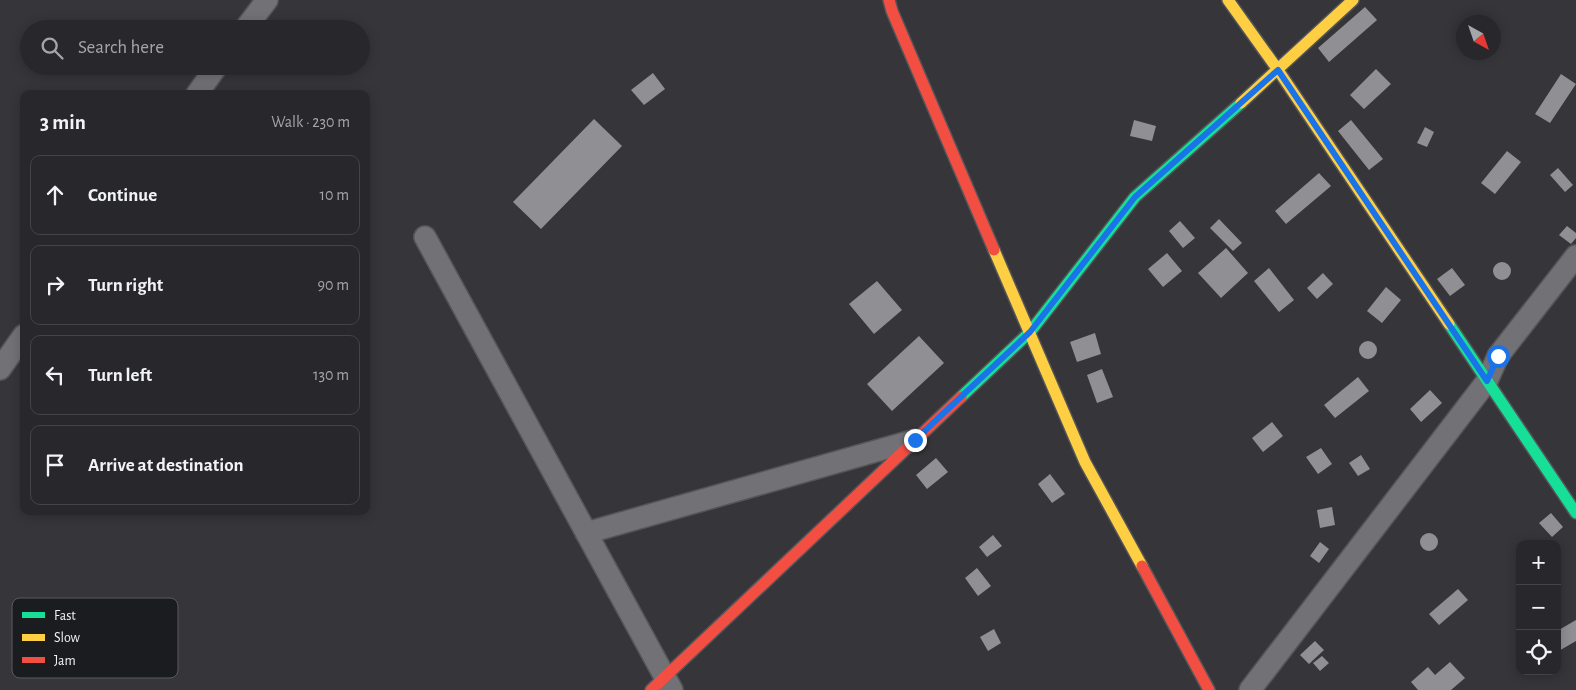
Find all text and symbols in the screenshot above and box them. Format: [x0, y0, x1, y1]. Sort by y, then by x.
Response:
north arrow [1456, 15, 1501, 60]
search box [20, 20, 370, 75]
icon: search [38, 34, 66, 62]
text: Search here [78, 38, 164, 57]
text: 3 min [40, 112, 86, 133]
text: Walk · 230 m [271, 114, 350, 130]
icon: ahead [41, 181, 69, 209]
text: Continue [88, 186, 157, 205]
text: 10 m [320, 187, 349, 203]
icon: right [41, 271, 69, 299]
text: Turn right [88, 276, 163, 295]
text: 90 m [318, 277, 349, 293]
route start [1487, 345, 1510, 368]
icon: left [41, 361, 69, 389]
text: Turn left [88, 366, 152, 385]
text: 130 m [313, 367, 349, 383]
route end [904, 429, 927, 452]
icon: arrive [41, 451, 69, 479]
text: Arrive at destination [88, 456, 244, 475]
map controls [1516, 540, 1561, 675]
button: + [1516, 540, 1561, 585]
button: − [1516, 585, 1561, 630]
legend [12, 598, 178, 678]
text: Fast [54, 609, 76, 623]
button: locate [1516, 630, 1561, 675]
text: Slow [54, 631, 81, 645]
text: Jam [54, 654, 76, 668]

